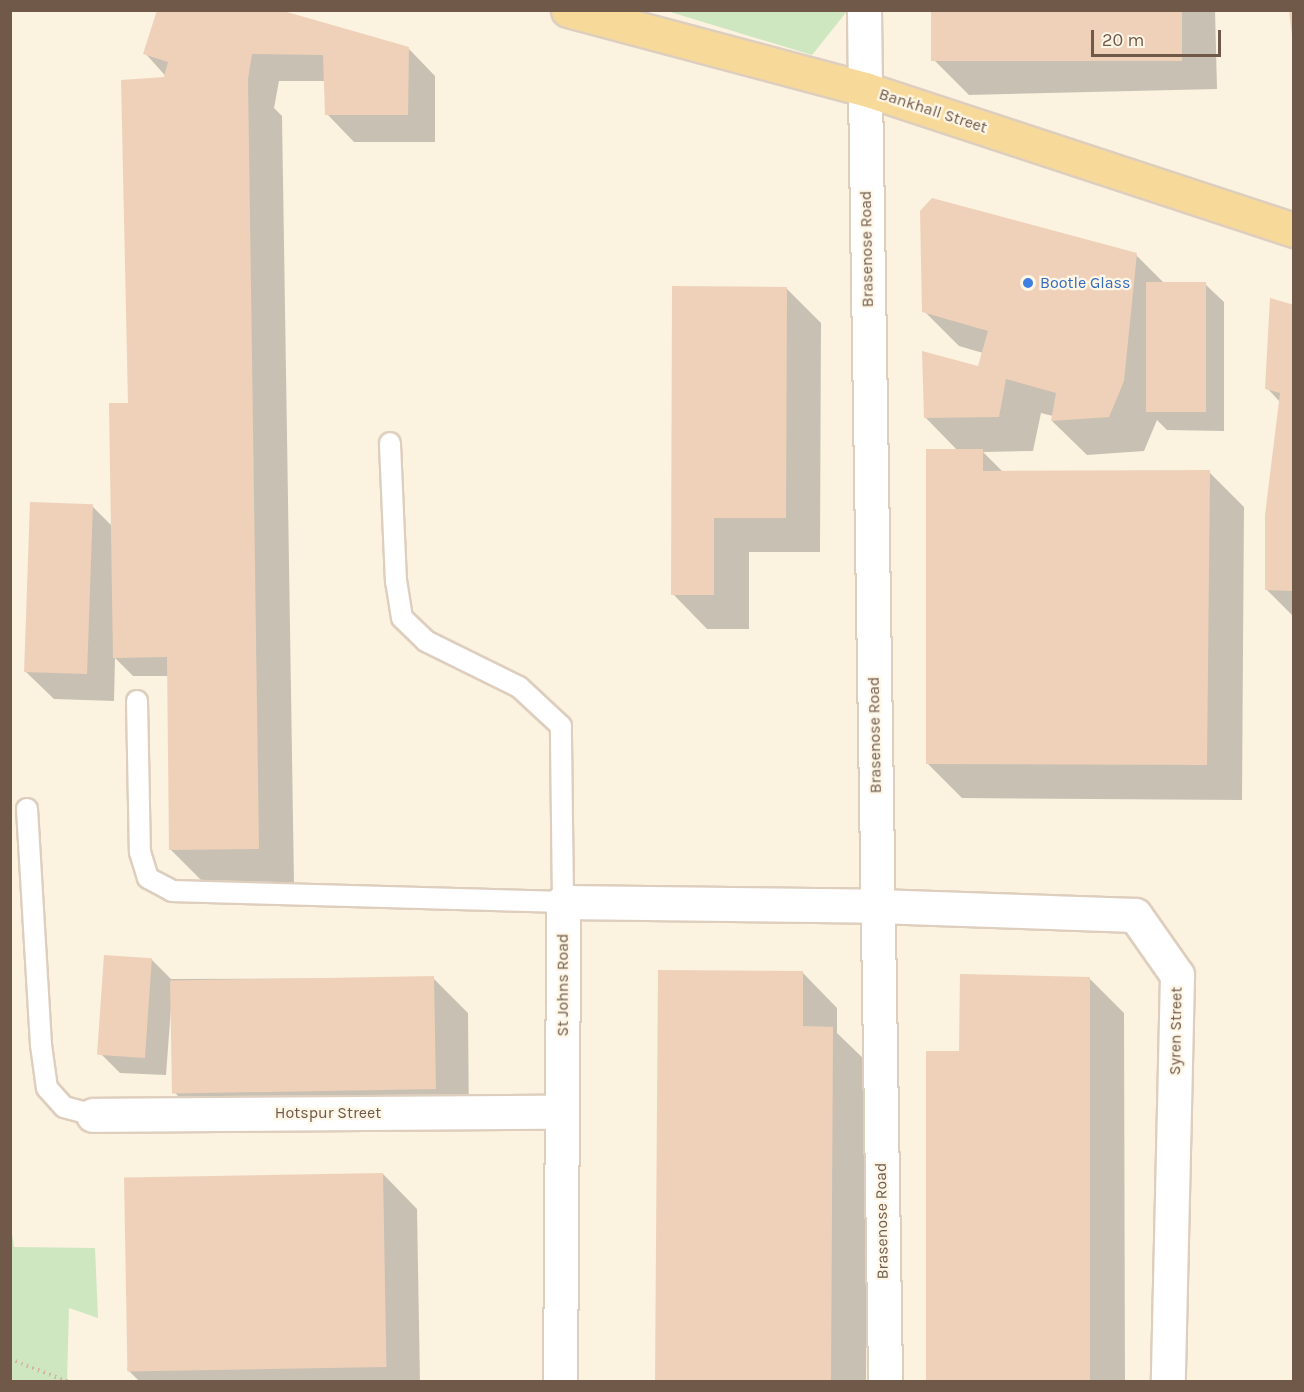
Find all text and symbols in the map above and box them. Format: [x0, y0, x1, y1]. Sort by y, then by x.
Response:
scale bar [1094, 18, 1224, 56]
text: 20 m [1102, 29, 1144, 51]
street label: Bankhall Street [877, 84, 989, 138]
street label: Brasenose Road [856, 190, 878, 308]
place label: Bootle Glass [1040, 273, 1130, 293]
marker: Bootle Glass [1021, 276, 1035, 290]
street label: Brasenose Road [864, 676, 886, 794]
street label: St Johns Road [553, 933, 573, 1037]
street label: Syren Street [1166, 987, 1186, 1075]
street label: Hotspur Street [275, 1103, 381, 1123]
street label: Brasenose Road [871, 1162, 893, 1280]

